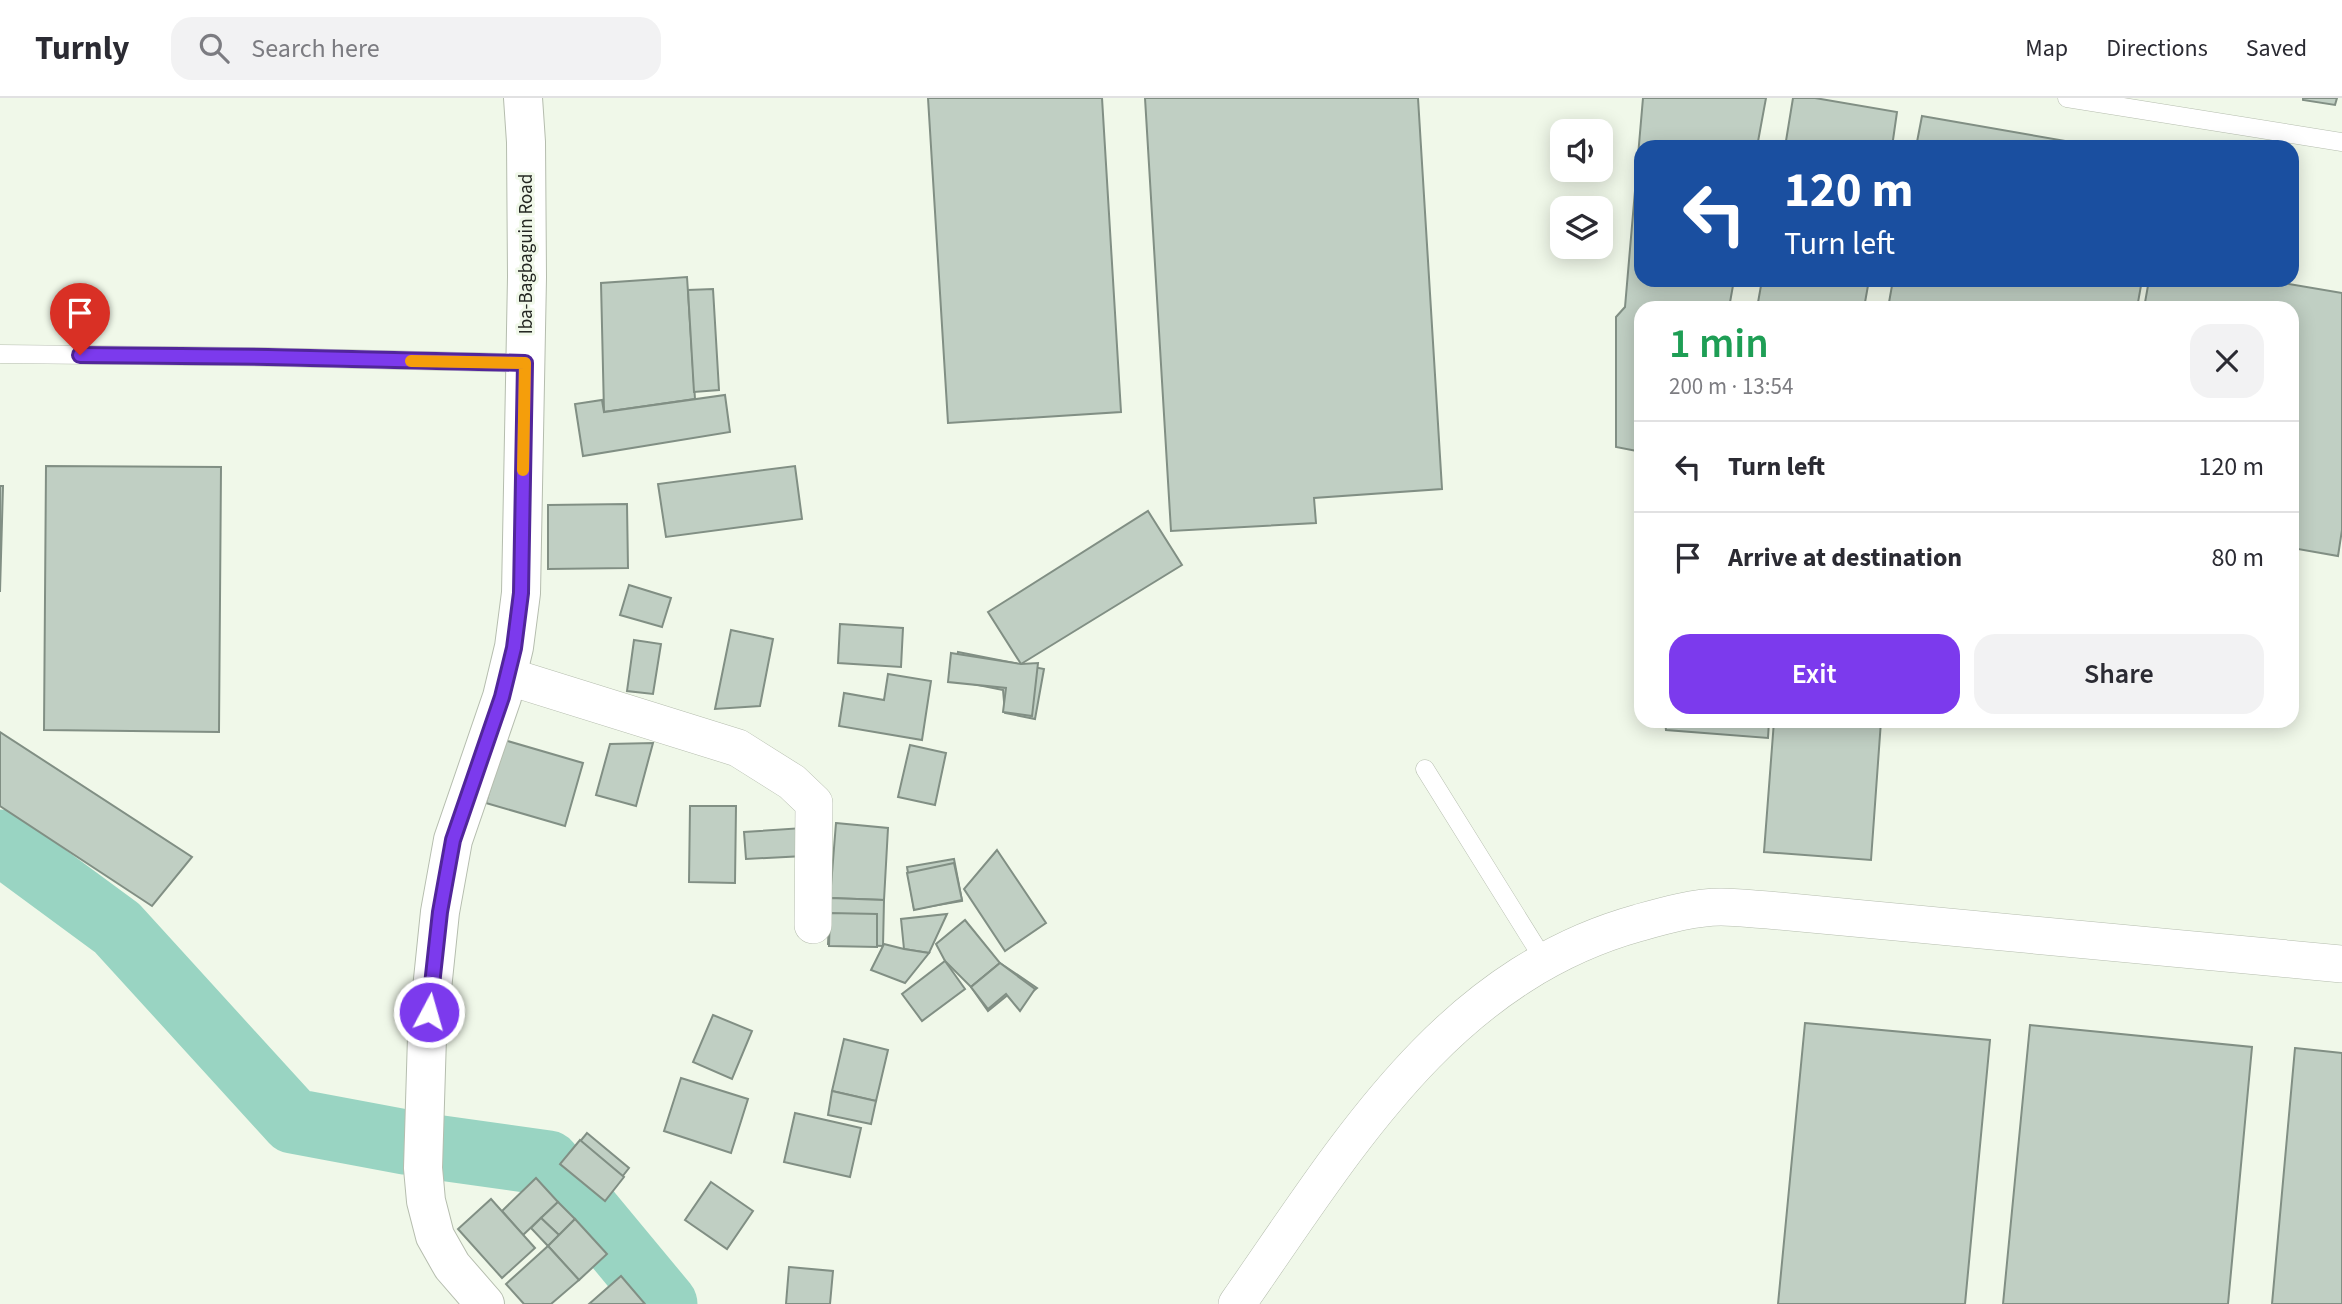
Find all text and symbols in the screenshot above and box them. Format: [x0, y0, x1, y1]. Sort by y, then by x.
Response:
search box [171, 17, 661, 80]
text: Turnly [35, 25, 129, 72]
icon: search [195, 29, 233, 67]
text: Search here [251, 30, 380, 67]
text: Map [2025, 31, 2068, 66]
text: Directions [2106, 31, 2208, 66]
text: Saved [2246, 31, 2307, 66]
map controls [1550, 119, 1613, 259]
button: sound [1550, 119, 1613, 182]
text: 120 m [1784, 156, 1913, 226]
icon: left [1669, 168, 1760, 259]
street label: Iba-Bagbaguin Road [513, 174, 540, 334]
button: layers [1550, 196, 1613, 259]
text: Turn left [1784, 221, 1895, 267]
pin [50, 283, 110, 355]
icon: arrive [61, 294, 99, 332]
text: 1 min [1669, 314, 1769, 374]
button: close [2190, 324, 2264, 398]
text: 200 m · 13:54 [1669, 370, 1793, 403]
icon: left [1669, 448, 1707, 486]
text: Turn left [1728, 448, 1825, 485]
text: 120 m [2198, 448, 2264, 485]
icon: arrive [1669, 539, 1707, 577]
text: Arrive at destination [1728, 539, 1962, 576]
text: 80 m [2211, 539, 2264, 576]
button: Exit [1669, 634, 1960, 714]
button: Share [1974, 634, 2264, 714]
position arrow [392, 975, 466, 1049]

